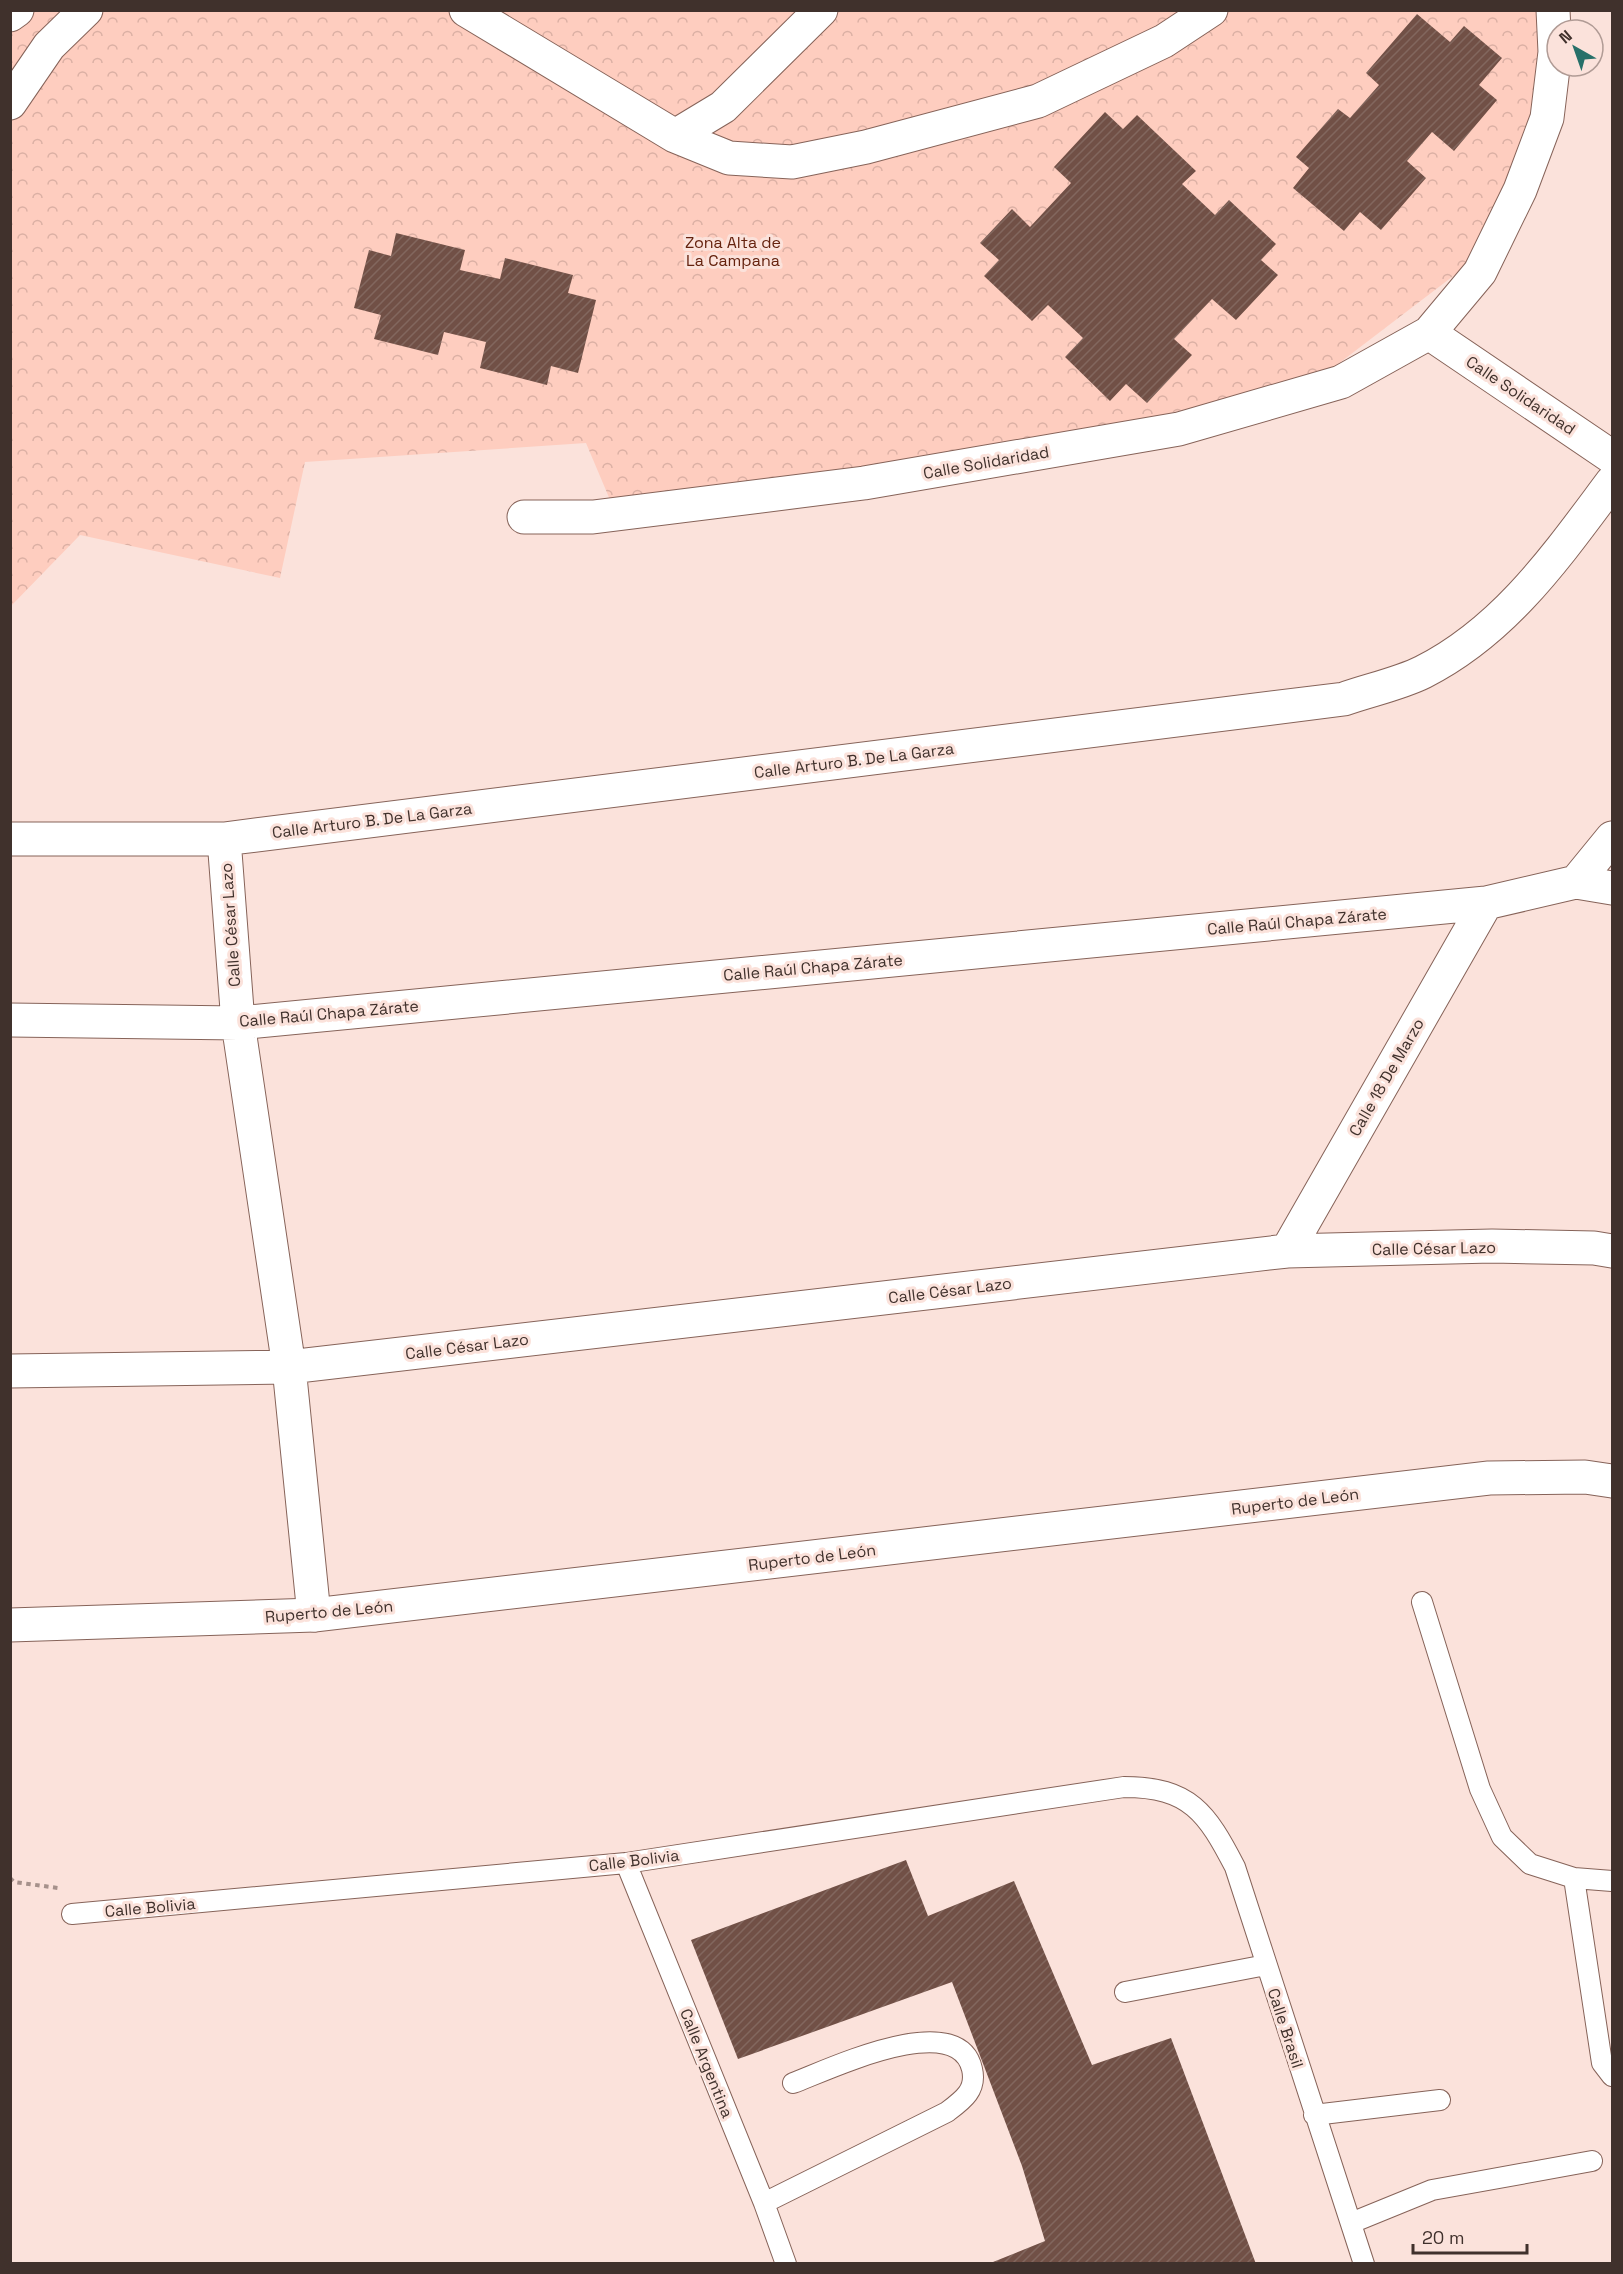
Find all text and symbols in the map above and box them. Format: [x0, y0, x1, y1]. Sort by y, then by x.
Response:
north arrow [1545, 18, 1605, 78]
text: N [1555, 25, 1577, 48]
park label: Zona Alta de La Campana [685, 232, 781, 271]
street label: Calle Solidaridad [1462, 351, 1579, 440]
street label: Calle Solidaridad [921, 441, 1051, 484]
street label: Calle Arturo B. De La Garza [753, 738, 955, 783]
street label: Calle Arturo B. De La Garza [271, 798, 473, 843]
street label: Calle César Lazo [216, 862, 245, 988]
street label: Calle Raúl Chapa Zárate [1206, 903, 1388, 940]
street label: Calle Raúl Chapa Zárate [722, 949, 904, 986]
street label: Calle Raúl Chapa Zárate [238, 995, 420, 1032]
street label: Calle 18 De Marzo [1344, 1014, 1429, 1140]
street label: Calle César Lazo [1372, 1237, 1496, 1260]
street label: Calle César Lazo [887, 1273, 1013, 1308]
street label: Calle César Lazo [404, 1329, 530, 1364]
street label: Ruperto de León [1230, 1483, 1360, 1520]
street label: Ruperto de León [747, 1539, 877, 1576]
street label: Ruperto de León [264, 1595, 394, 1628]
street label: Calle Bolivia [588, 1845, 680, 1876]
street label: Calle Bolivia [104, 1893, 196, 1922]
street label: Calle Brasil [1263, 1986, 1308, 2071]
street label: Calle Argentina [675, 2005, 738, 2121]
scale bar [1413, 2217, 1527, 2255]
text: 20 m [1422, 2226, 1465, 2249]

